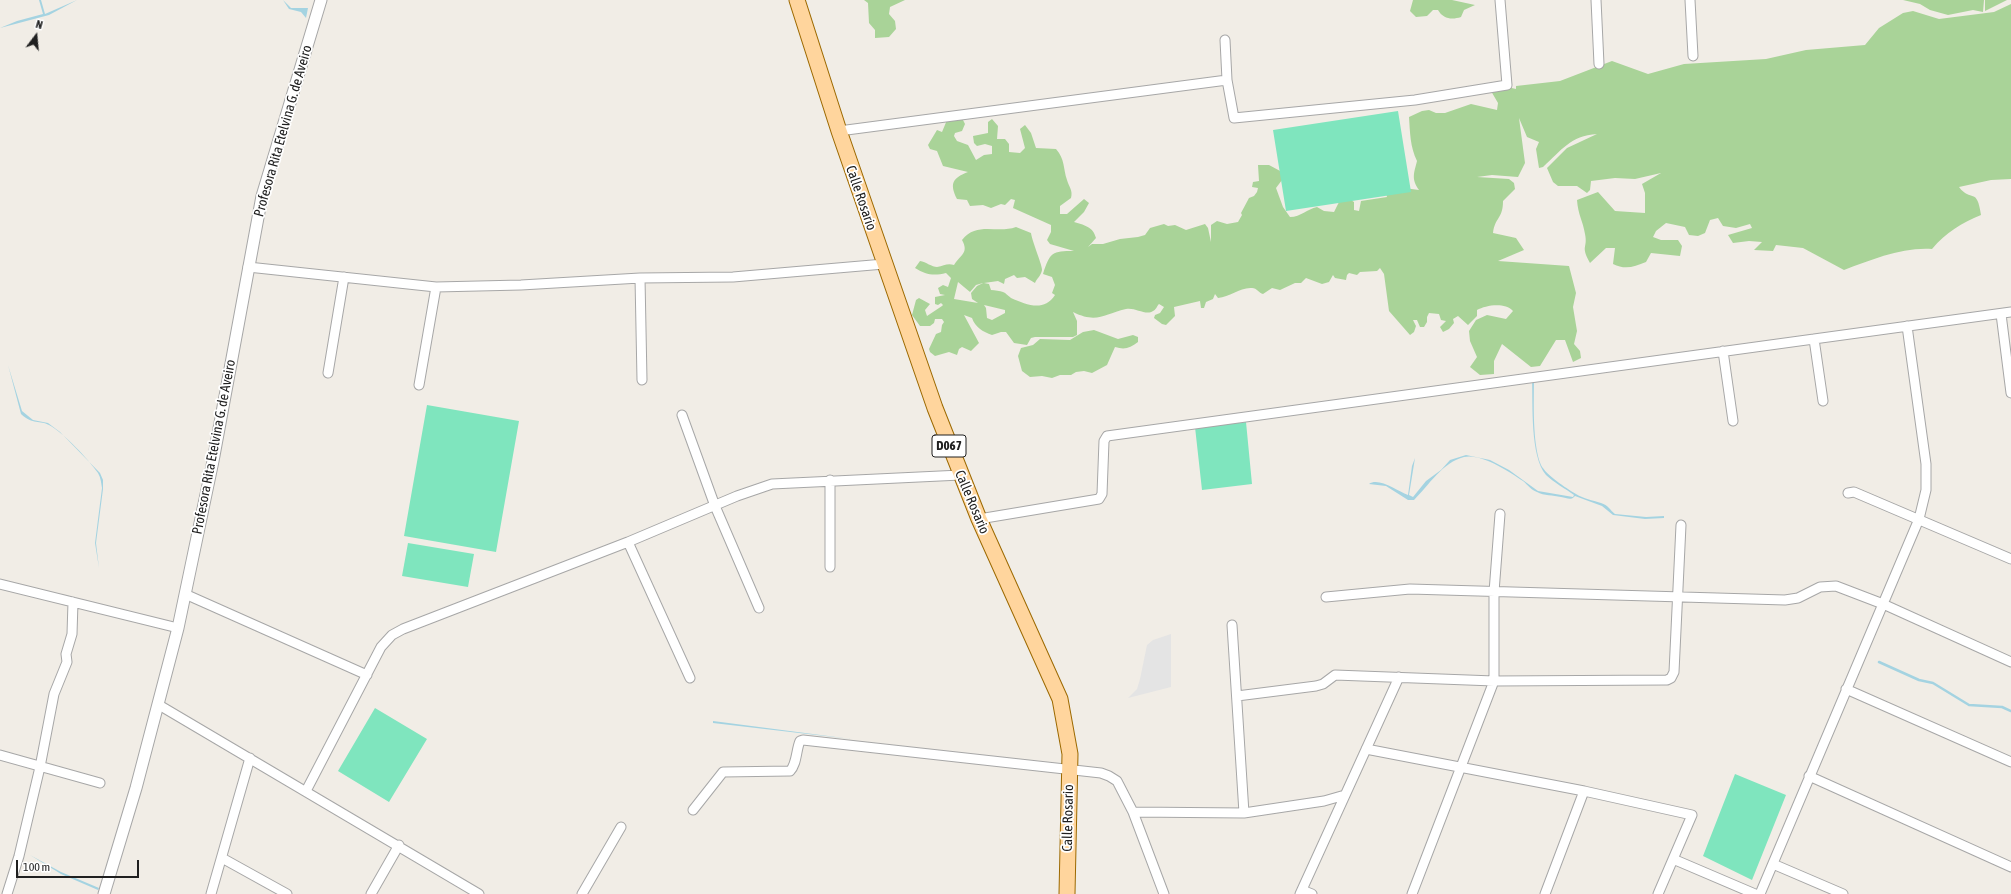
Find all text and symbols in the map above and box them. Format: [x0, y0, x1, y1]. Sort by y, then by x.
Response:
north arrow [16, 16, 56, 56]
text: N [35, 18, 44, 31]
street label: Profesora Rita Etelvina G. de Aveiro [250, 43, 316, 219]
street label: Calle Rosario [842, 163, 880, 233]
street label: Profesora Rita Etelvina G. de Aveiro [189, 358, 239, 536]
road number: D067 [932, 435, 966, 457]
street label: Calle Rosario [951, 468, 993, 536]
street label: Calle Rosario [1059, 784, 1077, 852]
scale bar [18, 852, 141, 878]
text: 100 m [23, 860, 50, 874]

